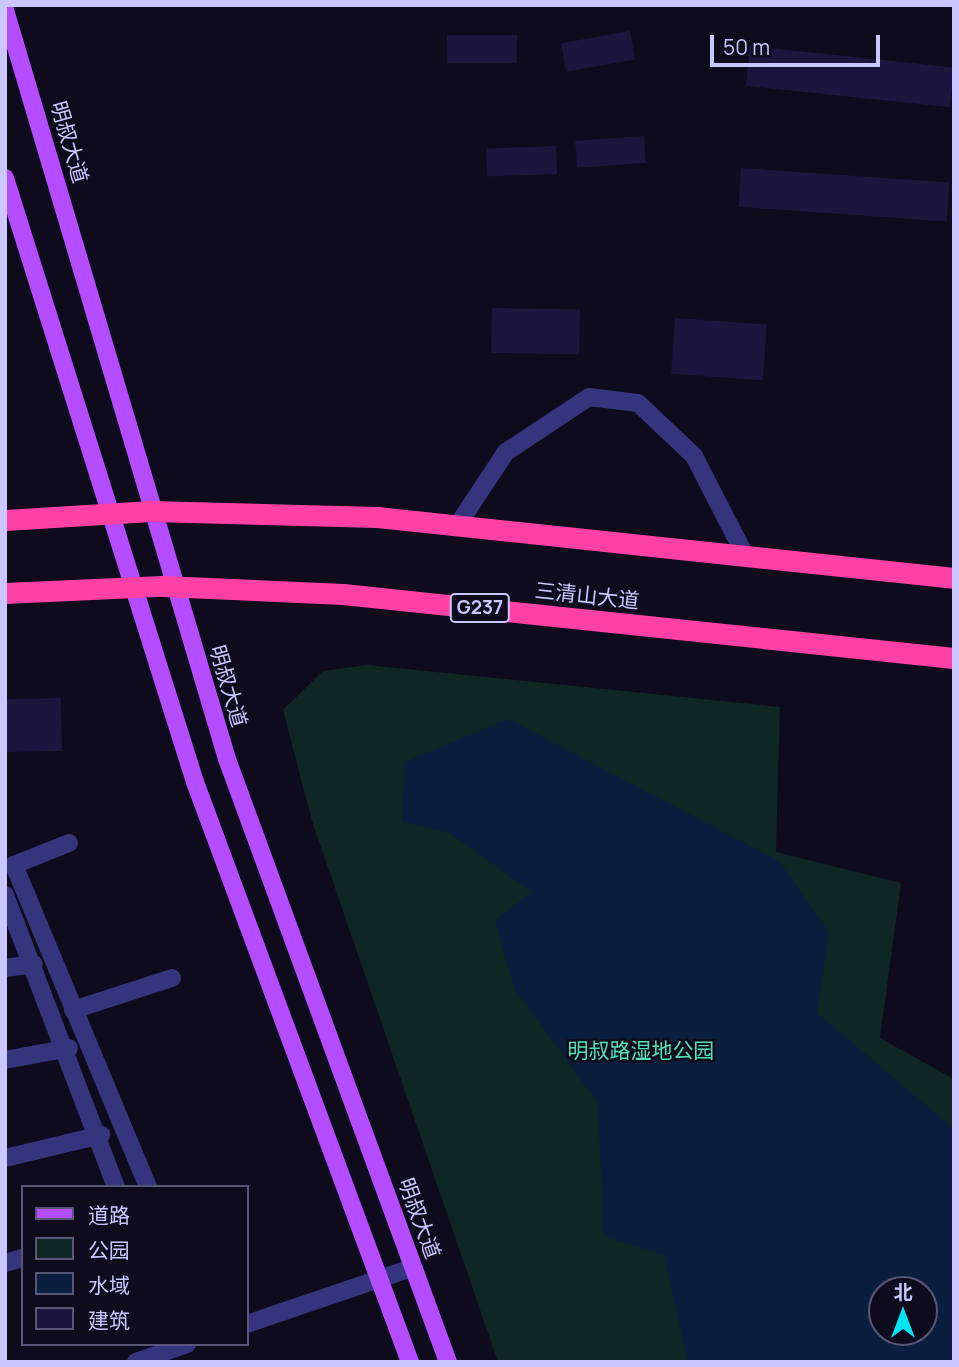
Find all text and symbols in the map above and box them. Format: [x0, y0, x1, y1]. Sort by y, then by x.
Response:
scale bar [714, 21, 884, 65]
text: 50 m [723, 33, 770, 61]
street label: 明叔大道 [46, 98, 94, 186]
street label: 三清山大道 [533, 577, 641, 613]
road number: G237 [448, 593, 512, 624]
street label: 明叔大道 [205, 642, 253, 730]
park label: 明叔路湿地公园 [568, 1037, 714, 1063]
street label: 明叔大道 [394, 1174, 446, 1262]
legend [21, 1185, 248, 1346]
text: 道路 [88, 1201, 130, 1229]
text: 公园 [88, 1236, 130, 1264]
text: 水域 [88, 1271, 130, 1299]
north arrow [868, 1276, 938, 1346]
text: 北 [893, 1279, 913, 1305]
text: 建筑 [88, 1306, 130, 1334]

